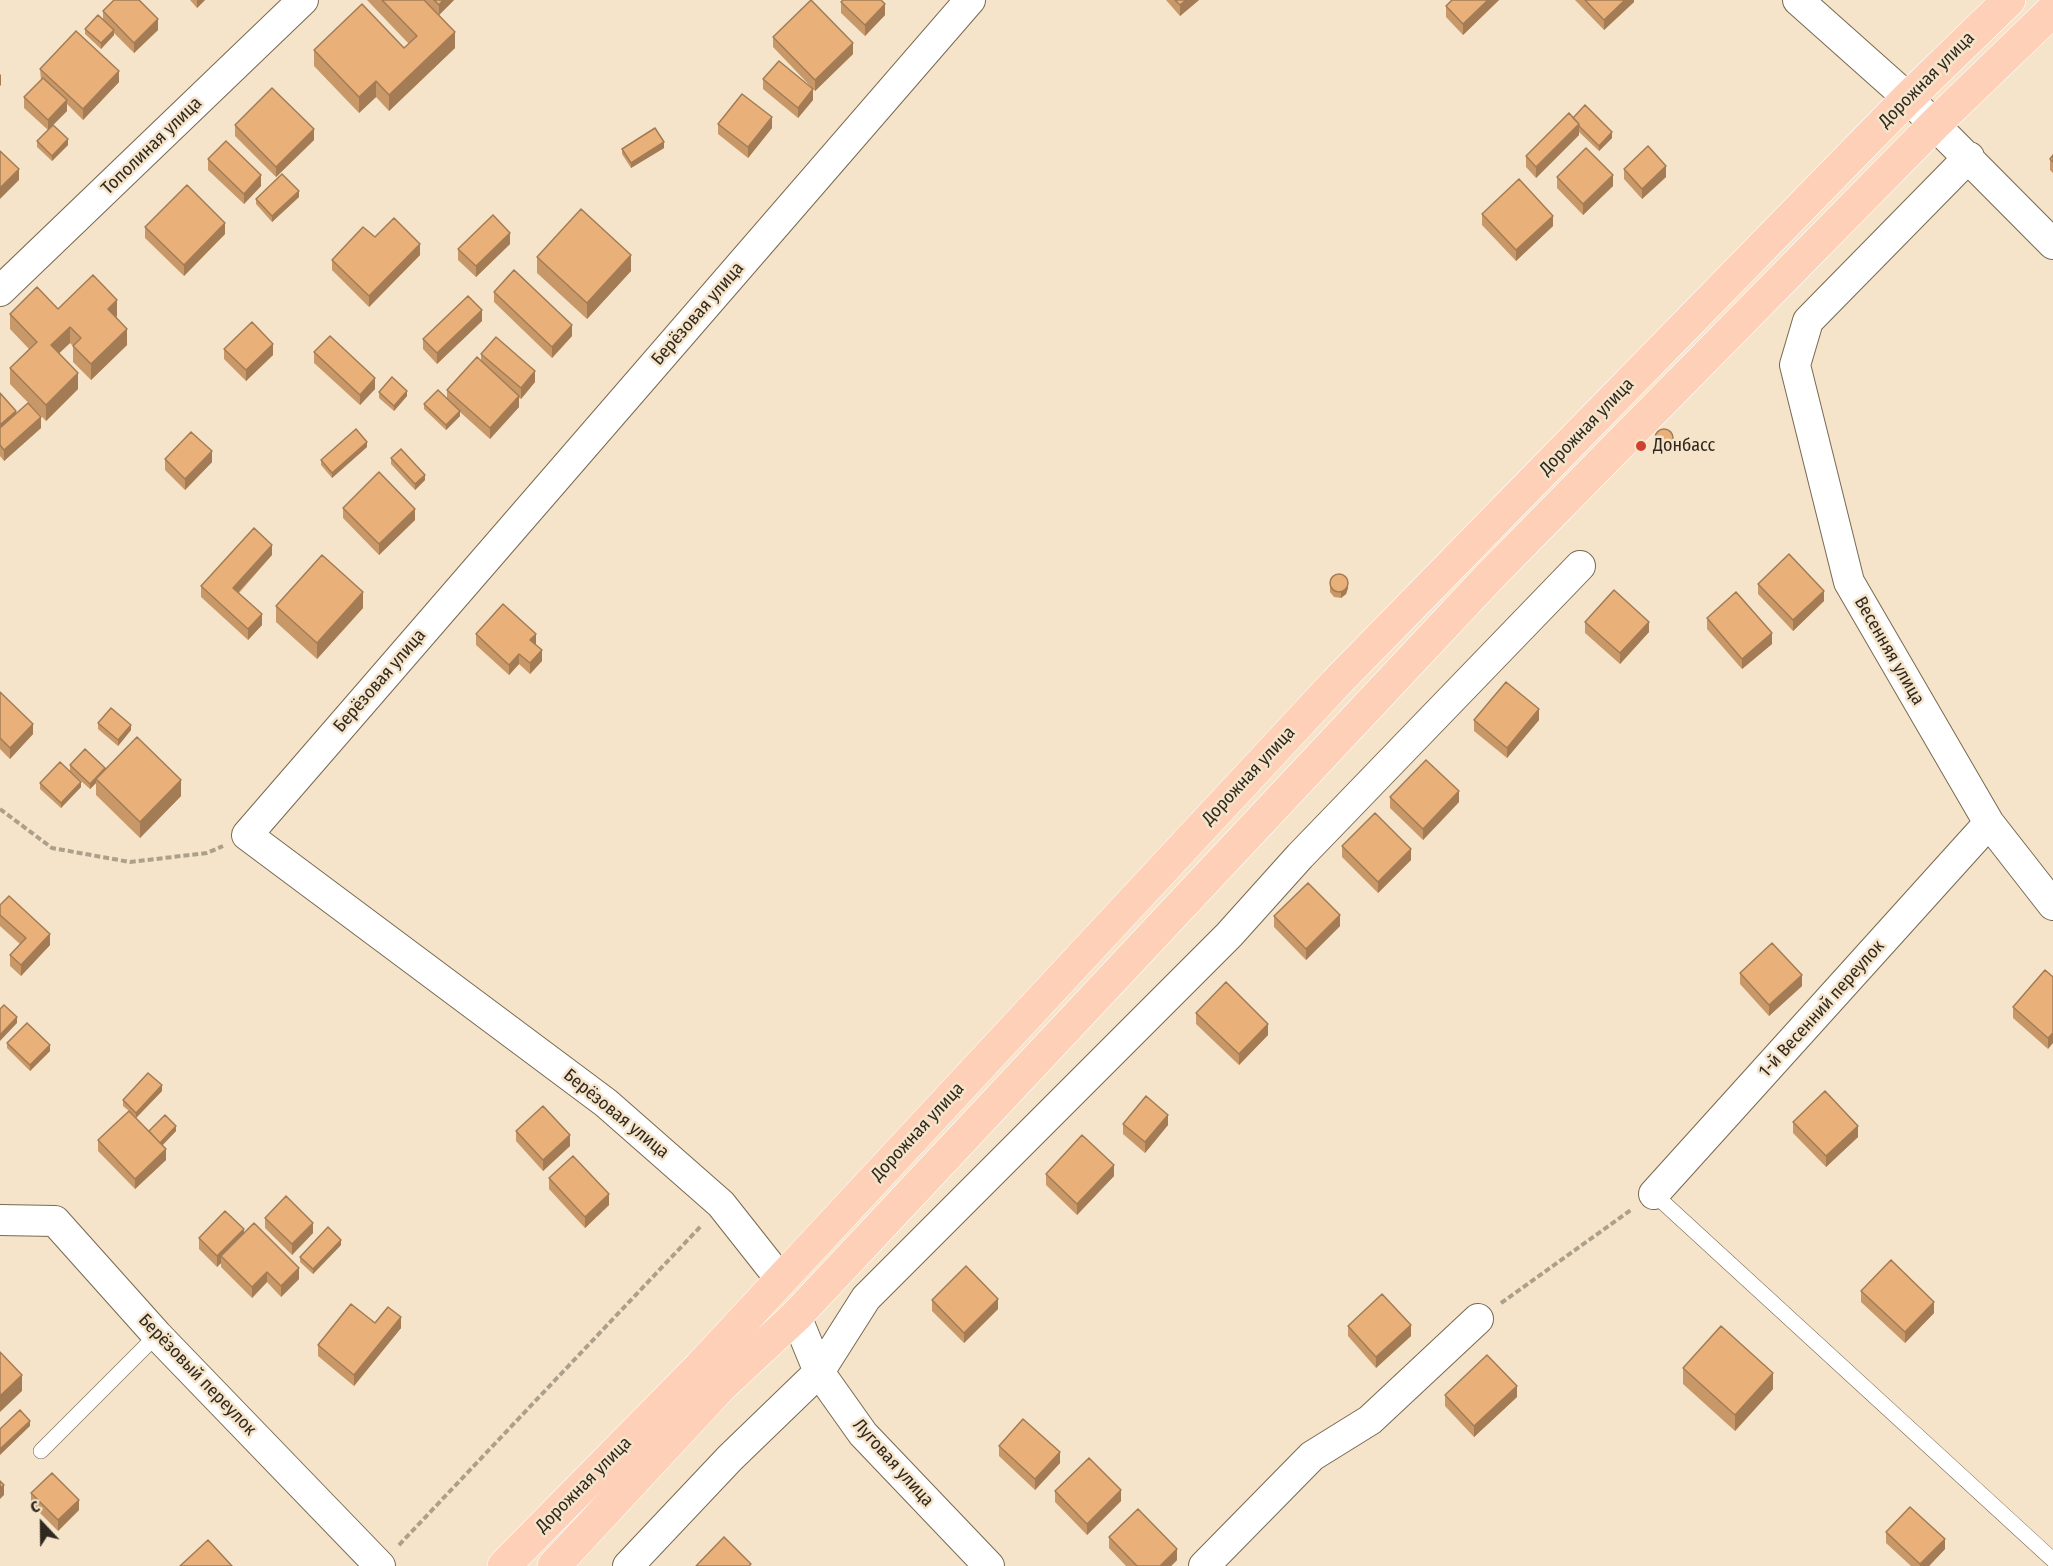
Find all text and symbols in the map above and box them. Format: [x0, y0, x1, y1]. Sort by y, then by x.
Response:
street label: Дорожная улица [1875, 28, 1979, 132]
street label: Тополиная улица [97, 93, 207, 199]
street label: Берёзовая улица [647, 258, 749, 370]
street label: Дорожная улица [1535, 374, 1639, 480]
place label: Донбасс [1653, 435, 1715, 457]
marker: Донбасс [1634, 439, 1648, 453]
street label: Весенняя улица [1849, 593, 1929, 709]
street label: Берёзовая улица [329, 625, 431, 737]
street label: Дорожная улица [1198, 722, 1300, 830]
street label: 1-й Весенний переулок [1755, 936, 1889, 1082]
street label: Берёзовая улица [559, 1065, 673, 1163]
street label: Дорожная улица [867, 1078, 969, 1186]
street label: Берёзовый переулок [133, 1310, 261, 1440]
street label: Луговая улица [848, 1415, 938, 1511]
street label: Дорожная улица [532, 1433, 636, 1537]
north arrow [12, 1494, 72, 1554]
text: С [28, 1496, 43, 1517]

